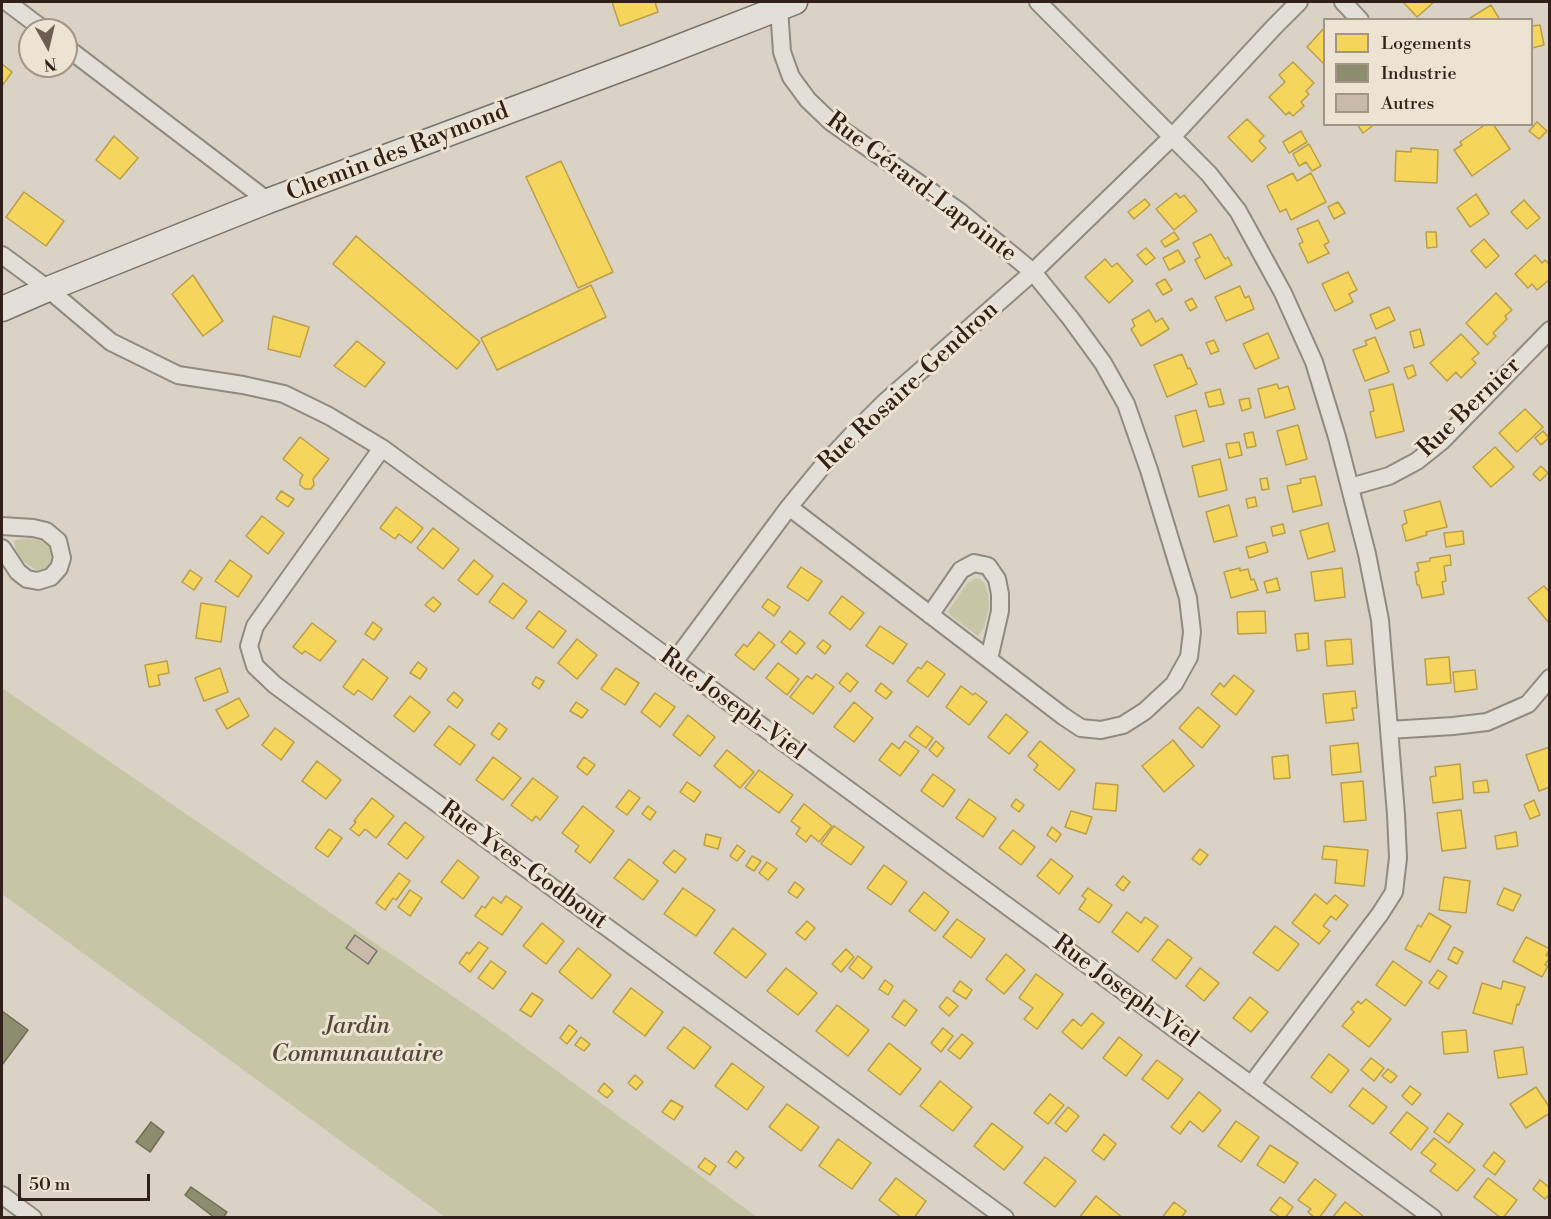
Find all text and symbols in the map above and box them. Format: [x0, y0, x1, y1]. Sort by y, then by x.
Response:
north arrow [18, 18, 78, 78]
legend [1323, 18, 1533, 126]
text: Logements [1381, 32, 1471, 55]
text: N [43, 53, 58, 75]
text: Industrie [1381, 62, 1457, 85]
text: Autres [1381, 92, 1434, 115]
street label: Chemin des Raymond [283, 97, 513, 209]
street label: Rue Gérard-Lapointe [820, 107, 1022, 269]
street label: Rue Rosaire-Gendron [813, 296, 1005, 478]
street label: Rue Bernier [1413, 352, 1527, 464]
street label: Rue Joseph-Viel [654, 643, 810, 767]
street label: Rue Yves-Godbout [434, 795, 612, 937]
street label: Rue Joseph-Viel [1047, 930, 1203, 1054]
park label: Jardin Communautaire [271, 1013, 443, 1069]
scale bar [21, 1162, 153, 1200]
text: 50 m [29, 1173, 70, 1196]

